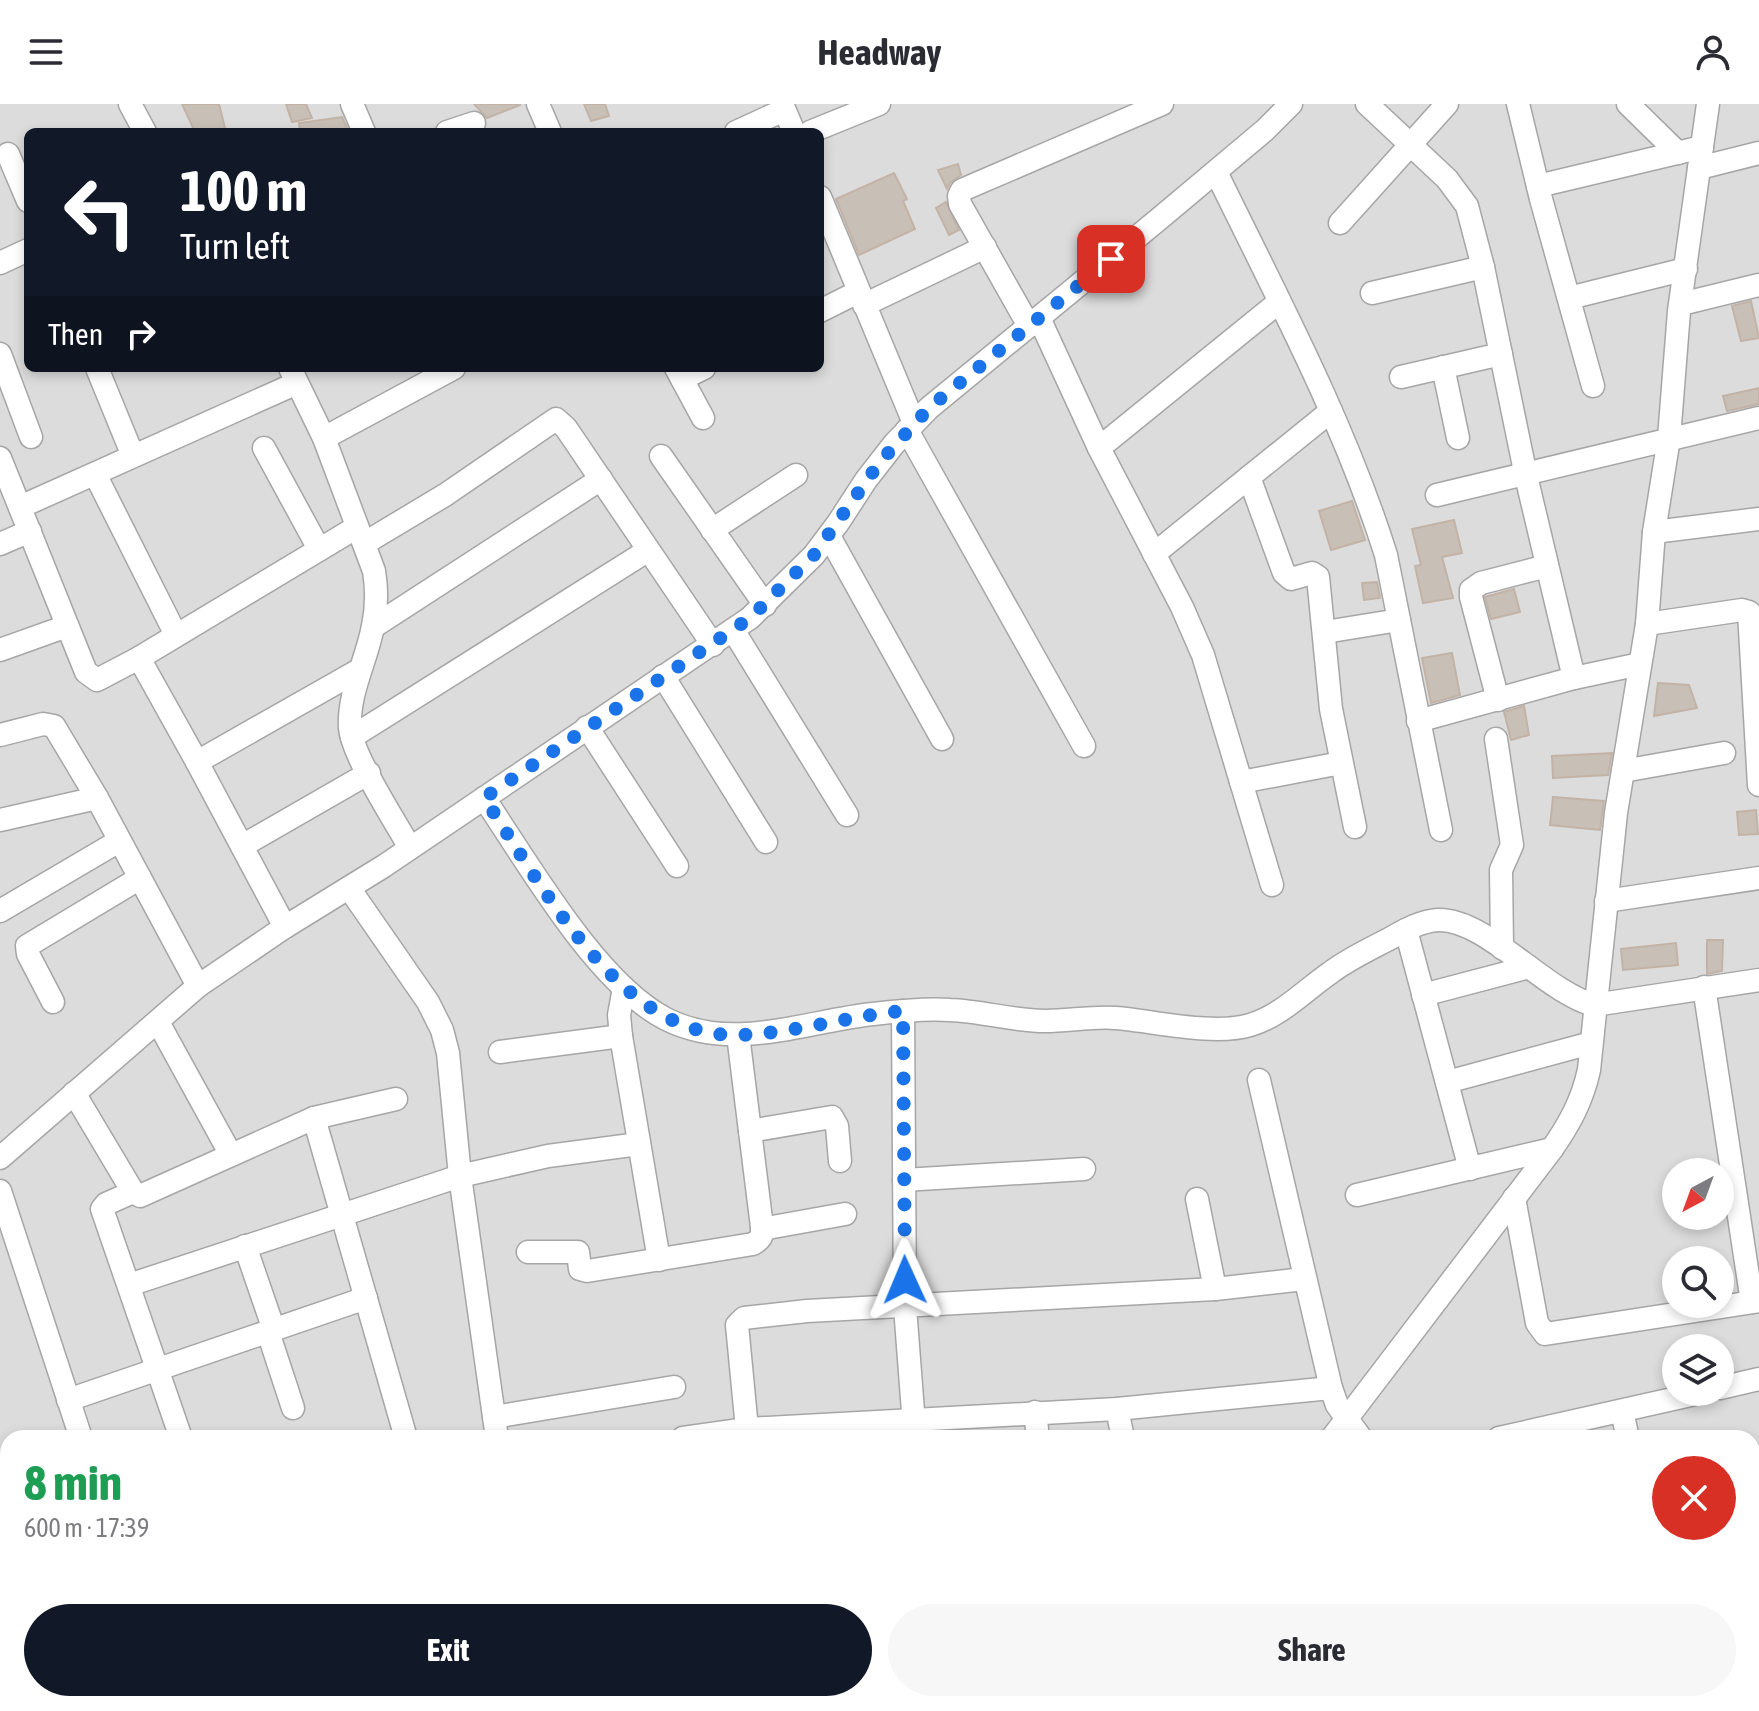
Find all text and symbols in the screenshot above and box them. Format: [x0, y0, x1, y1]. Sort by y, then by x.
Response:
icon: menu [24, 30, 68, 74]
icon: person [1691, 30, 1735, 74]
text: Headway [818, 31, 941, 73]
text: 100 m [180, 159, 307, 223]
icon: left [48, 160, 152, 264]
text: Turn left [180, 225, 290, 267]
pin [1077, 225, 1145, 293]
icon: arrive [1089, 237, 1133, 281]
icon: right [119, 312, 163, 356]
text: Then [48, 317, 103, 351]
north arrow [1662, 1158, 1734, 1230]
map controls [1662, 1158, 1734, 1406]
position arrow [863, 1238, 947, 1322]
button: search [1662, 1246, 1734, 1318]
button: layers [1662, 1334, 1734, 1406]
text: 8 min [24, 1455, 122, 1510]
button: close [1652, 1456, 1736, 1540]
text: 600 m · 17:39 [24, 1513, 149, 1543]
button: Exit [24, 1604, 872, 1696]
button: Share [888, 1604, 1736, 1696]

